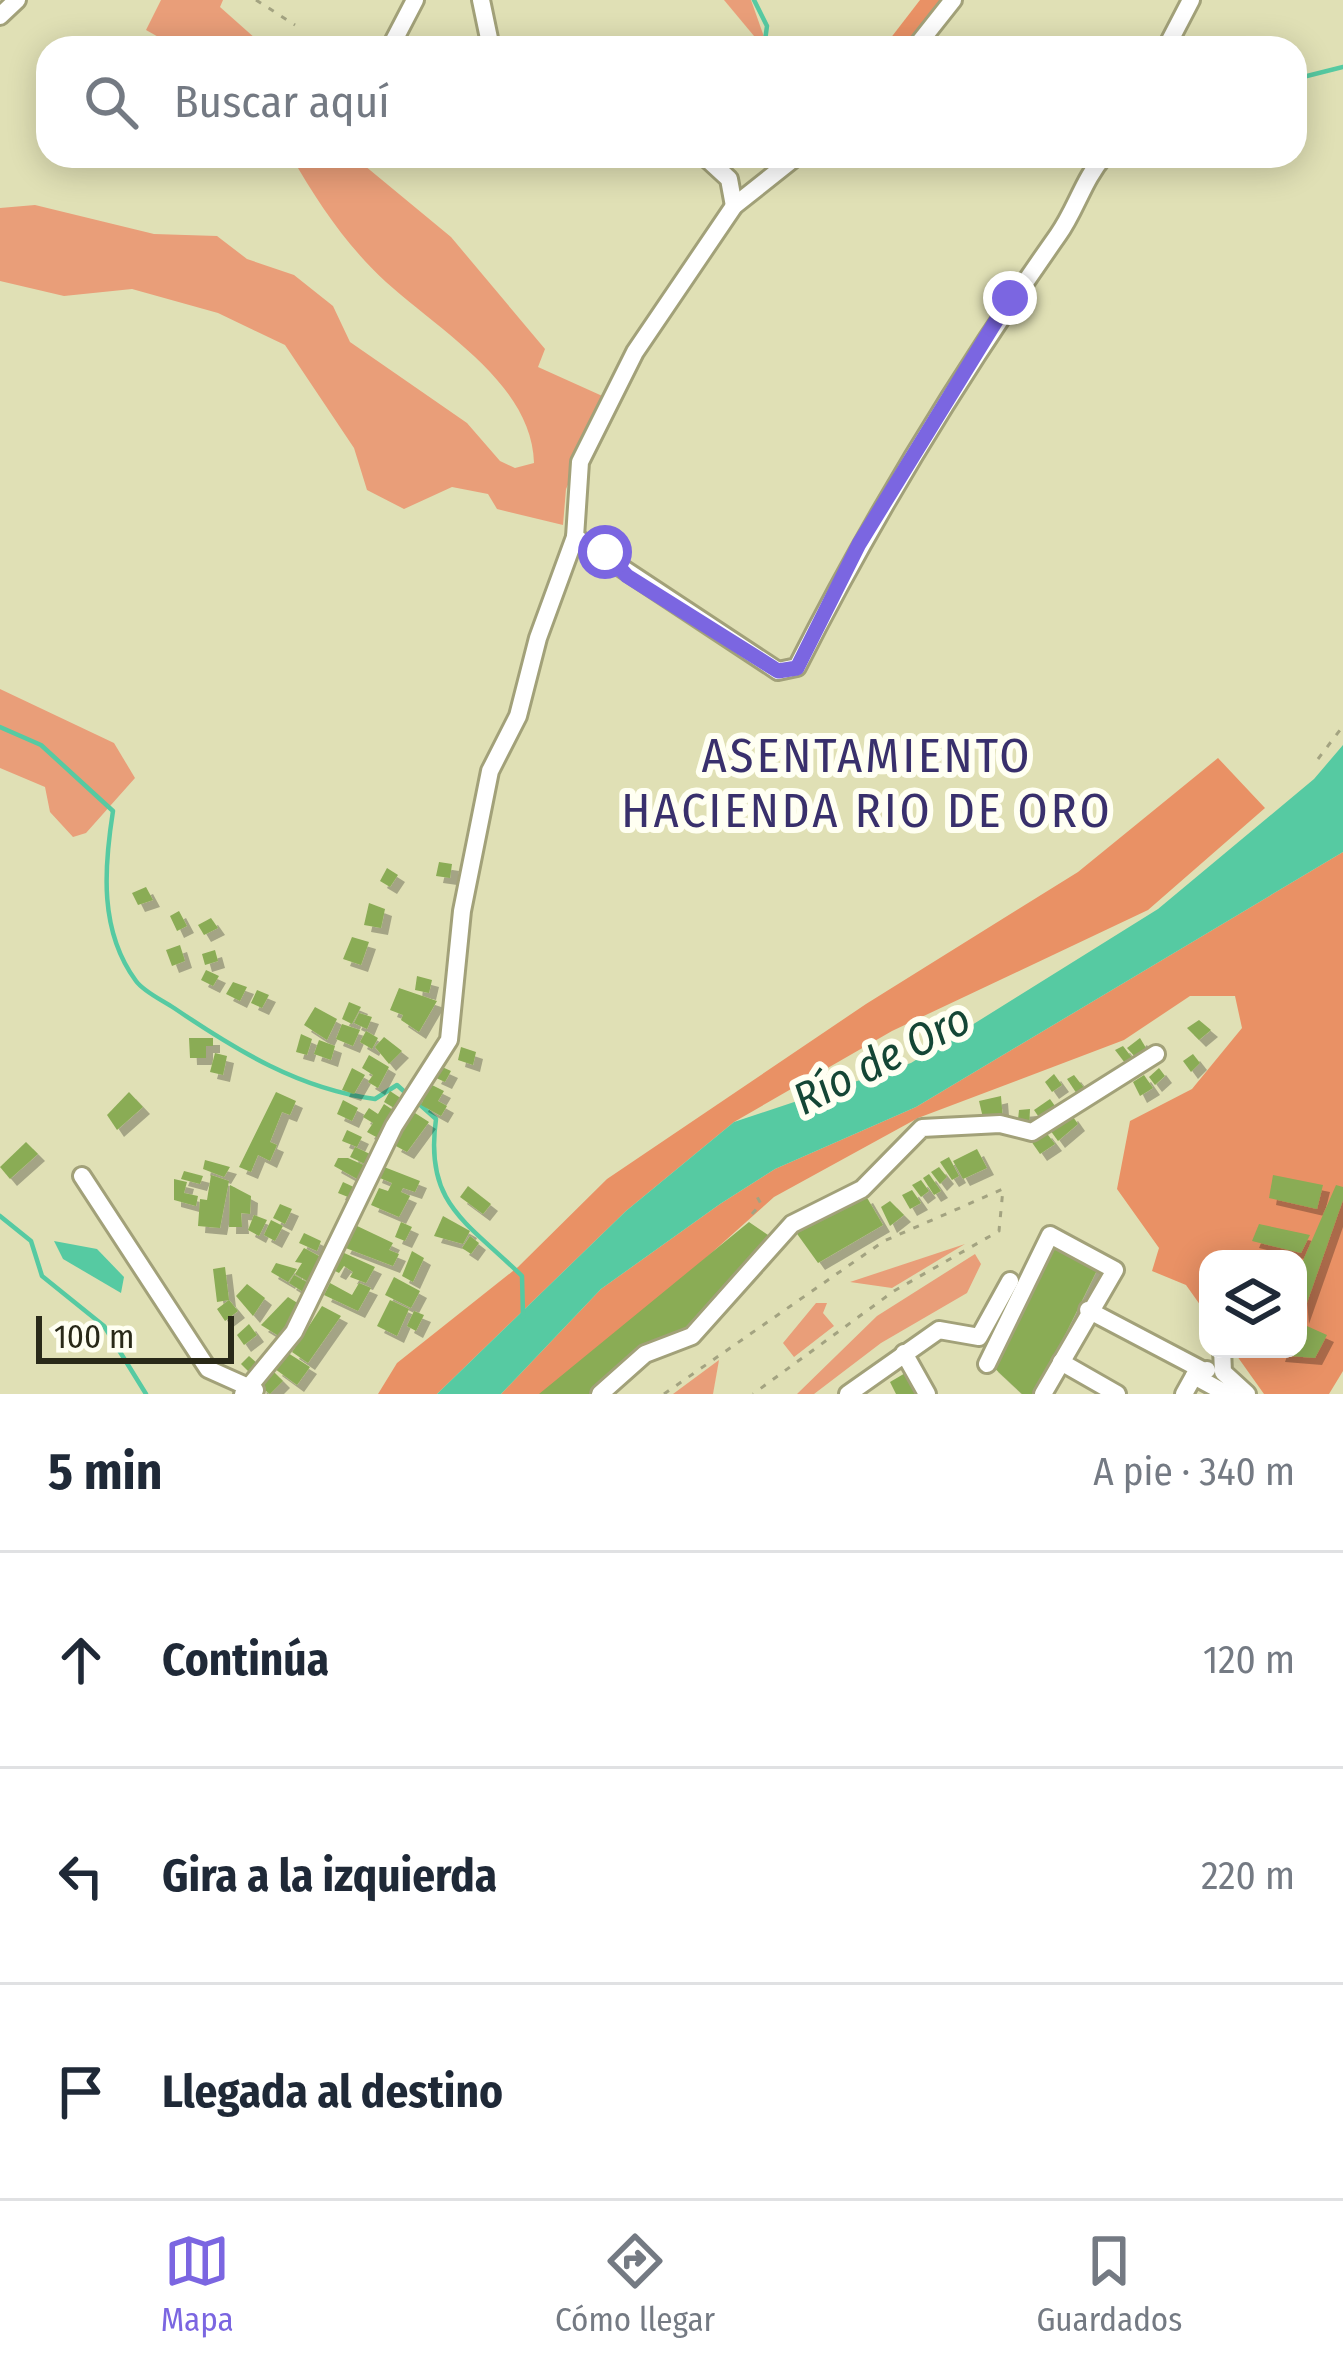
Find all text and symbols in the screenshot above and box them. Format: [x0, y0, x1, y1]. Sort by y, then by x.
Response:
search box [36, 36, 1307, 168]
icon: search [78, 69, 144, 135]
text: Buscar aquí [174, 75, 390, 129]
route end [983, 271, 1037, 325]
route start [578, 525, 632, 579]
district label: ASENTAMIENTO HACIENDA RIO DE ORO [621, 727, 1113, 840]
water label: Río de Oro [785, 992, 979, 1126]
map controls [1199, 1250, 1307, 1358]
button: layers [1199, 1250, 1307, 1358]
scale bar [36, 1310, 234, 1363]
text: 100 m [54, 1317, 134, 1357]
text: 5 min [48, 1441, 163, 1503]
text: A pie · 340 m [1093, 1449, 1295, 1495]
icon: ahead [48, 1627, 114, 1693]
text: Continúa [162, 1633, 329, 1687]
text: 120 m [1203, 1637, 1295, 1683]
icon: left [48, 1843, 114, 1909]
text: Gira a la izquierda [162, 1849, 497, 1903]
text: 220 m [1201, 1853, 1295, 1899]
icon: arrive [48, 2059, 114, 2125]
text: Llegada al destino [162, 2065, 503, 2119]
tab: Mapa [161, 2228, 234, 2340]
tab: Cómo llegar [555, 2228, 715, 2340]
tab: Guardados [1036, 2228, 1182, 2340]

